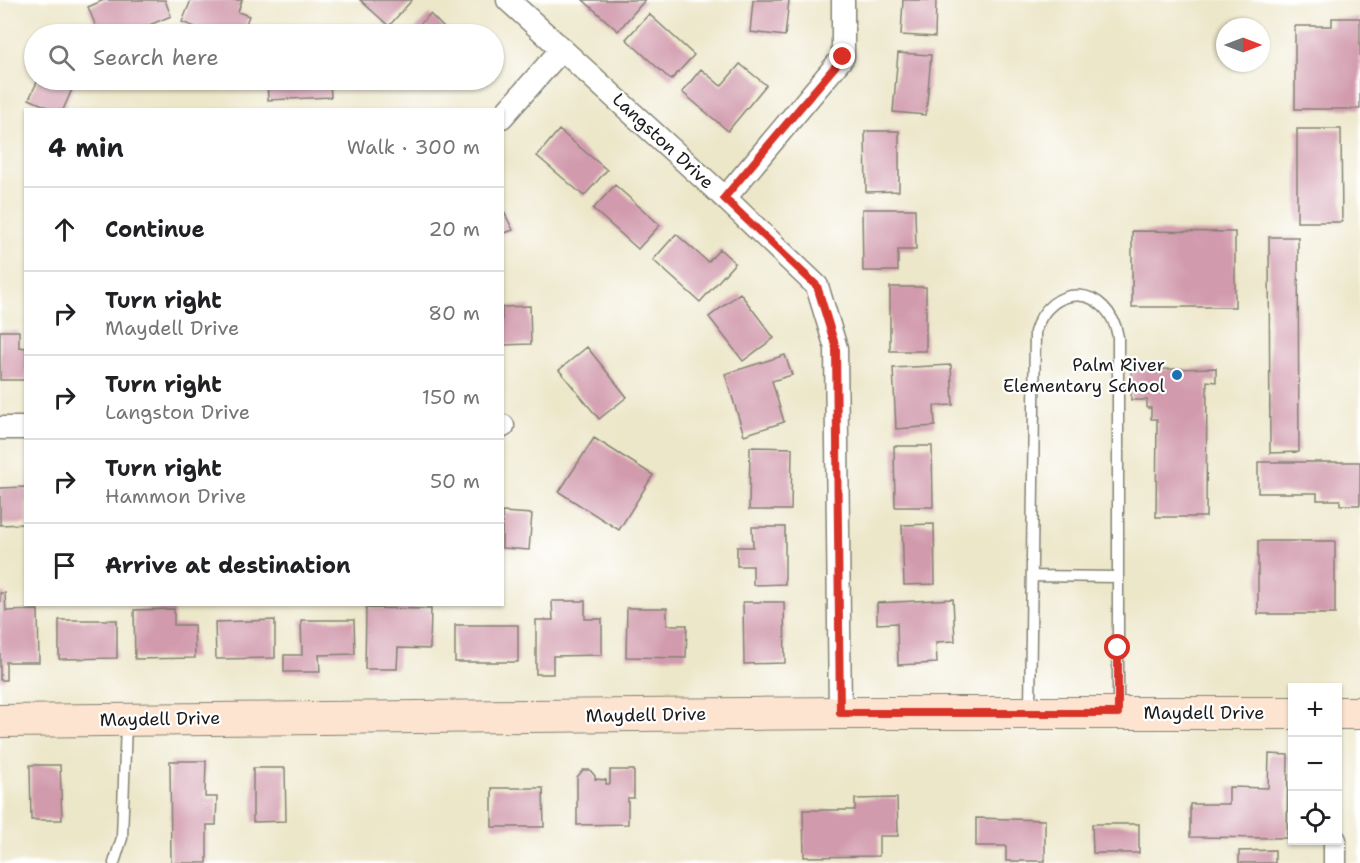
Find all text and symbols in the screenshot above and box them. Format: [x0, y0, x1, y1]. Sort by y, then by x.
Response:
north arrow [1216, 18, 1270, 72]
search box [24, 24, 504, 90]
icon: search [45, 41, 78, 74]
text: Search here [93, 43, 219, 72]
route end [829, 43, 855, 69]
street label: Langston Drive [607, 88, 719, 194]
text: 4 min [48, 130, 124, 165]
text: Walk · 300 m [347, 134, 480, 160]
icon: ahead [48, 213, 81, 246]
text: Continue [105, 215, 205, 244]
text: 20 m [429, 216, 480, 242]
text: Turn right [105, 286, 222, 315]
icon: right [48, 297, 81, 330]
text: 80 m [428, 300, 480, 326]
text: Maydell Drive [105, 315, 239, 341]
place label: Palm River Elementary School [1003, 353, 1166, 398]
marker: Palm River Elementary School [1170, 368, 1184, 382]
text: Turn right [105, 370, 222, 399]
icon: right [48, 381, 81, 414]
text: 150 m [422, 384, 480, 410]
text: Langston Drive [105, 399, 250, 425]
text: Turn right [105, 454, 222, 483]
icon: right [48, 465, 81, 498]
text: 50 m [430, 468, 480, 494]
text: Hammon Drive [105, 483, 246, 509]
icon: arrive [48, 549, 81, 582]
text: Arrive at destination [105, 551, 351, 580]
route start [1104, 634, 1130, 660]
map controls [1288, 683, 1342, 845]
button: + [1288, 683, 1342, 737]
street label: Maydell Drive [1144, 701, 1264, 725]
street label: Maydell Drive [585, 702, 707, 728]
street label: Maydell Drive [99, 706, 221, 732]
button: − [1288, 737, 1342, 791]
button: locate [1288, 791, 1342, 845]

